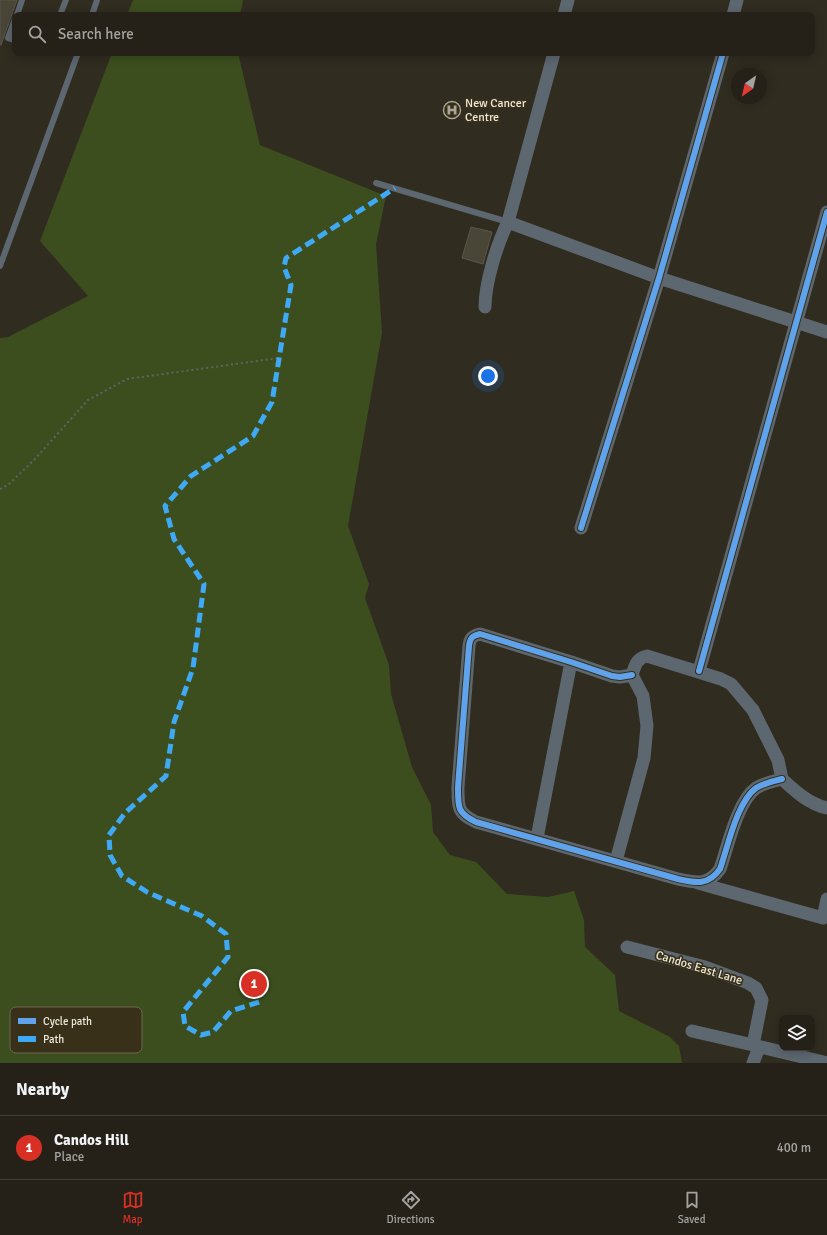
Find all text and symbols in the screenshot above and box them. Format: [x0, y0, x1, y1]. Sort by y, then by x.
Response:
search box [12, 12, 815, 56]
icon: search [26, 23, 48, 45]
text: Search here [58, 25, 134, 43]
north arrow [731, 68, 767, 104]
place label: New Cancer Centre [465, 96, 527, 125]
hospital icon: New Cancer Centre [442, 100, 462, 120]
your location [478, 366, 498, 386]
street label: Candos East Lane [654, 948, 744, 988]
pin: 1 [241, 969, 267, 999]
legend [10, 1007, 142, 1053]
text: Cycle path [43, 1015, 92, 1028]
map controls [779, 1015, 815, 1051]
button: layers [779, 1015, 815, 1051]
text: Path [43, 1033, 64, 1046]
text: Nearby [16, 1079, 69, 1100]
text: Candos Hill [54, 1131, 129, 1149]
text: 1 [25, 1140, 33, 1156]
text: 400 m [777, 1140, 811, 1156]
text: Place [54, 1149, 84, 1165]
tab: Map [122, 1189, 144, 1226]
tab: Directions [387, 1189, 435, 1226]
tab: Saved [678, 1189, 705, 1226]

